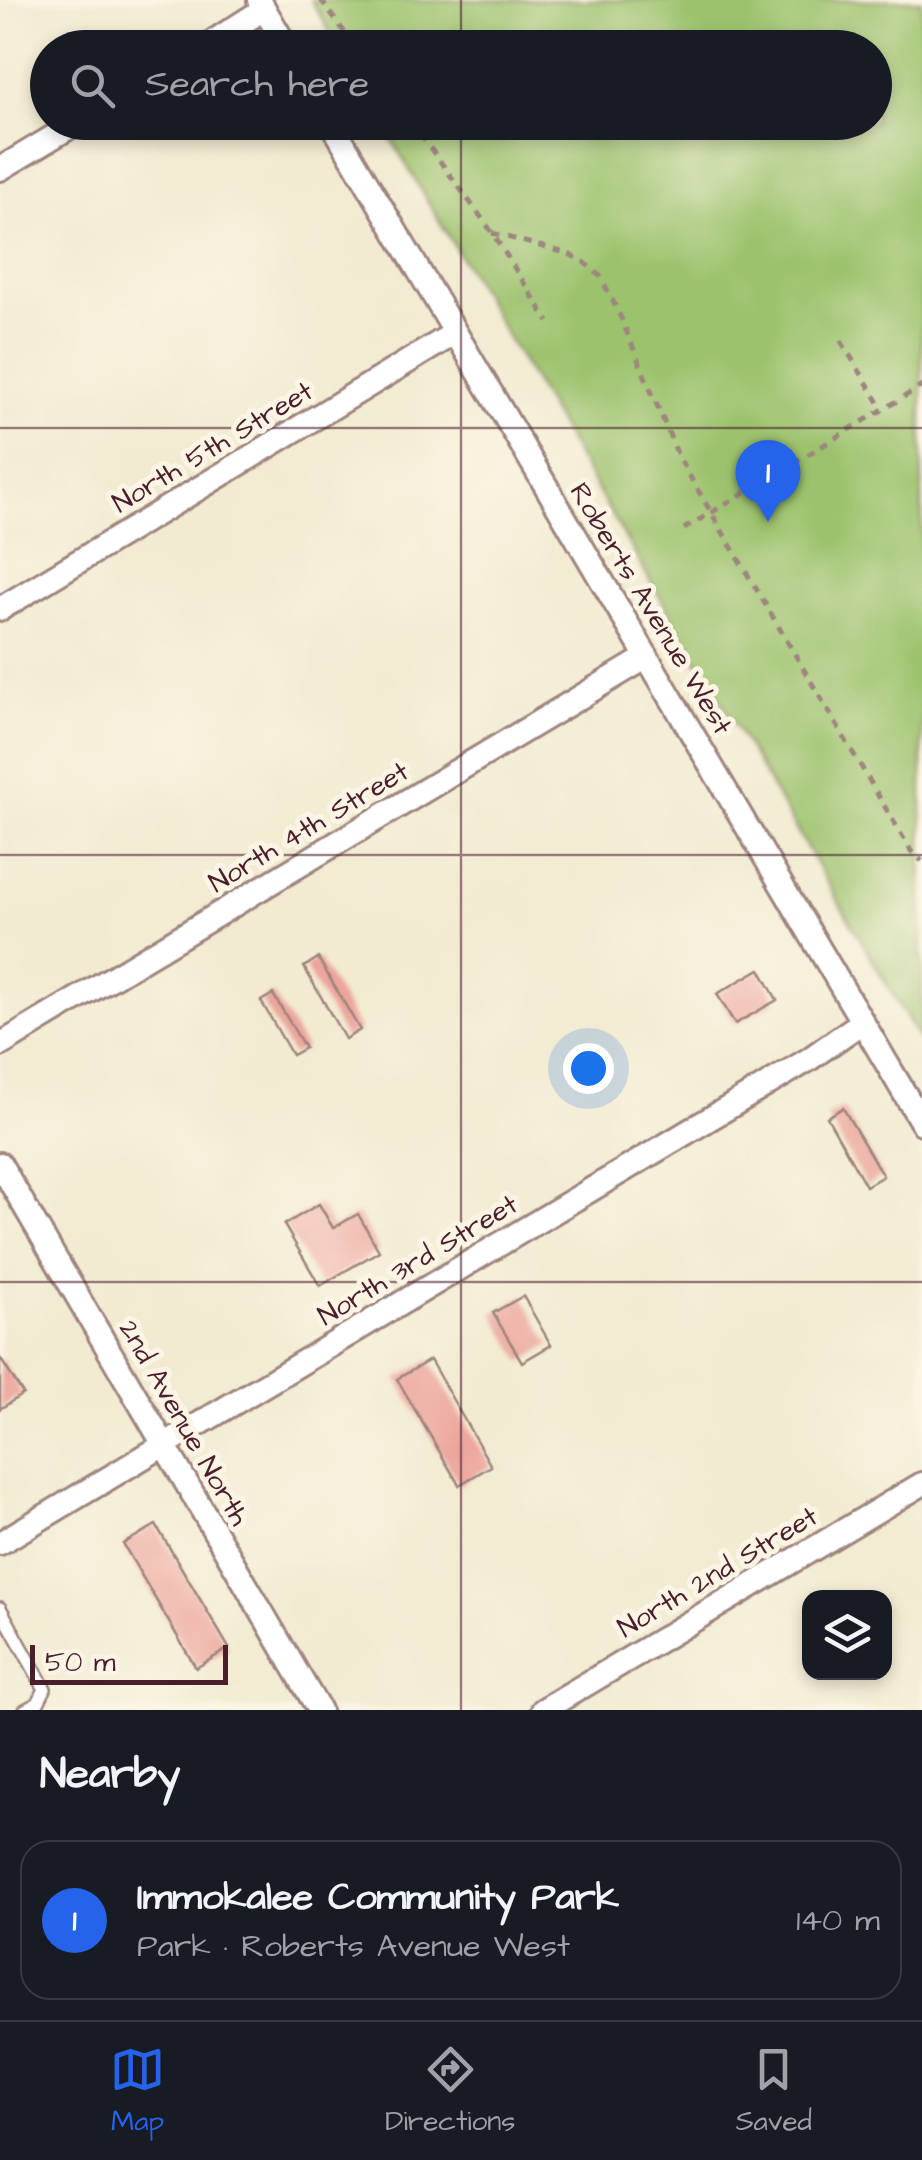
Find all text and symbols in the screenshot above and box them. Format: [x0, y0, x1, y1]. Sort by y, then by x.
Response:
search box [30, 30, 892, 140]
icon: search [65, 58, 120, 113]
text: Search here [145, 59, 369, 111]
street label: North 5th Street [105, 372, 321, 523]
pin: 1 [736, 440, 800, 522]
street label: Roberts Avenue West [560, 475, 742, 743]
street label: North 4th Street [201, 752, 417, 902]
your location [563, 1043, 614, 1094]
street label: North 3rd Street [311, 1185, 526, 1335]
street label: 2nd Avenue North [109, 1313, 259, 1533]
street label: North 2nd Street [610, 1497, 826, 1647]
map controls [802, 1590, 892, 1680]
button: layers [802, 1590, 892, 1680]
scale bar [30, 1640, 228, 1684]
text: 50 m [45, 1643, 116, 1682]
text: Nearby [40, 1746, 180, 1804]
text: Immokalee Community Park [137, 1872, 619, 1924]
text: 1 [72, 1898, 77, 1943]
text: 140 m [796, 1898, 880, 1943]
text: Park · Roberts Avenue West [137, 1924, 570, 1969]
tab: Map [110, 2042, 165, 2141]
tab: Directions [385, 2042, 515, 2141]
tab: Saved [736, 2042, 812, 2141]

